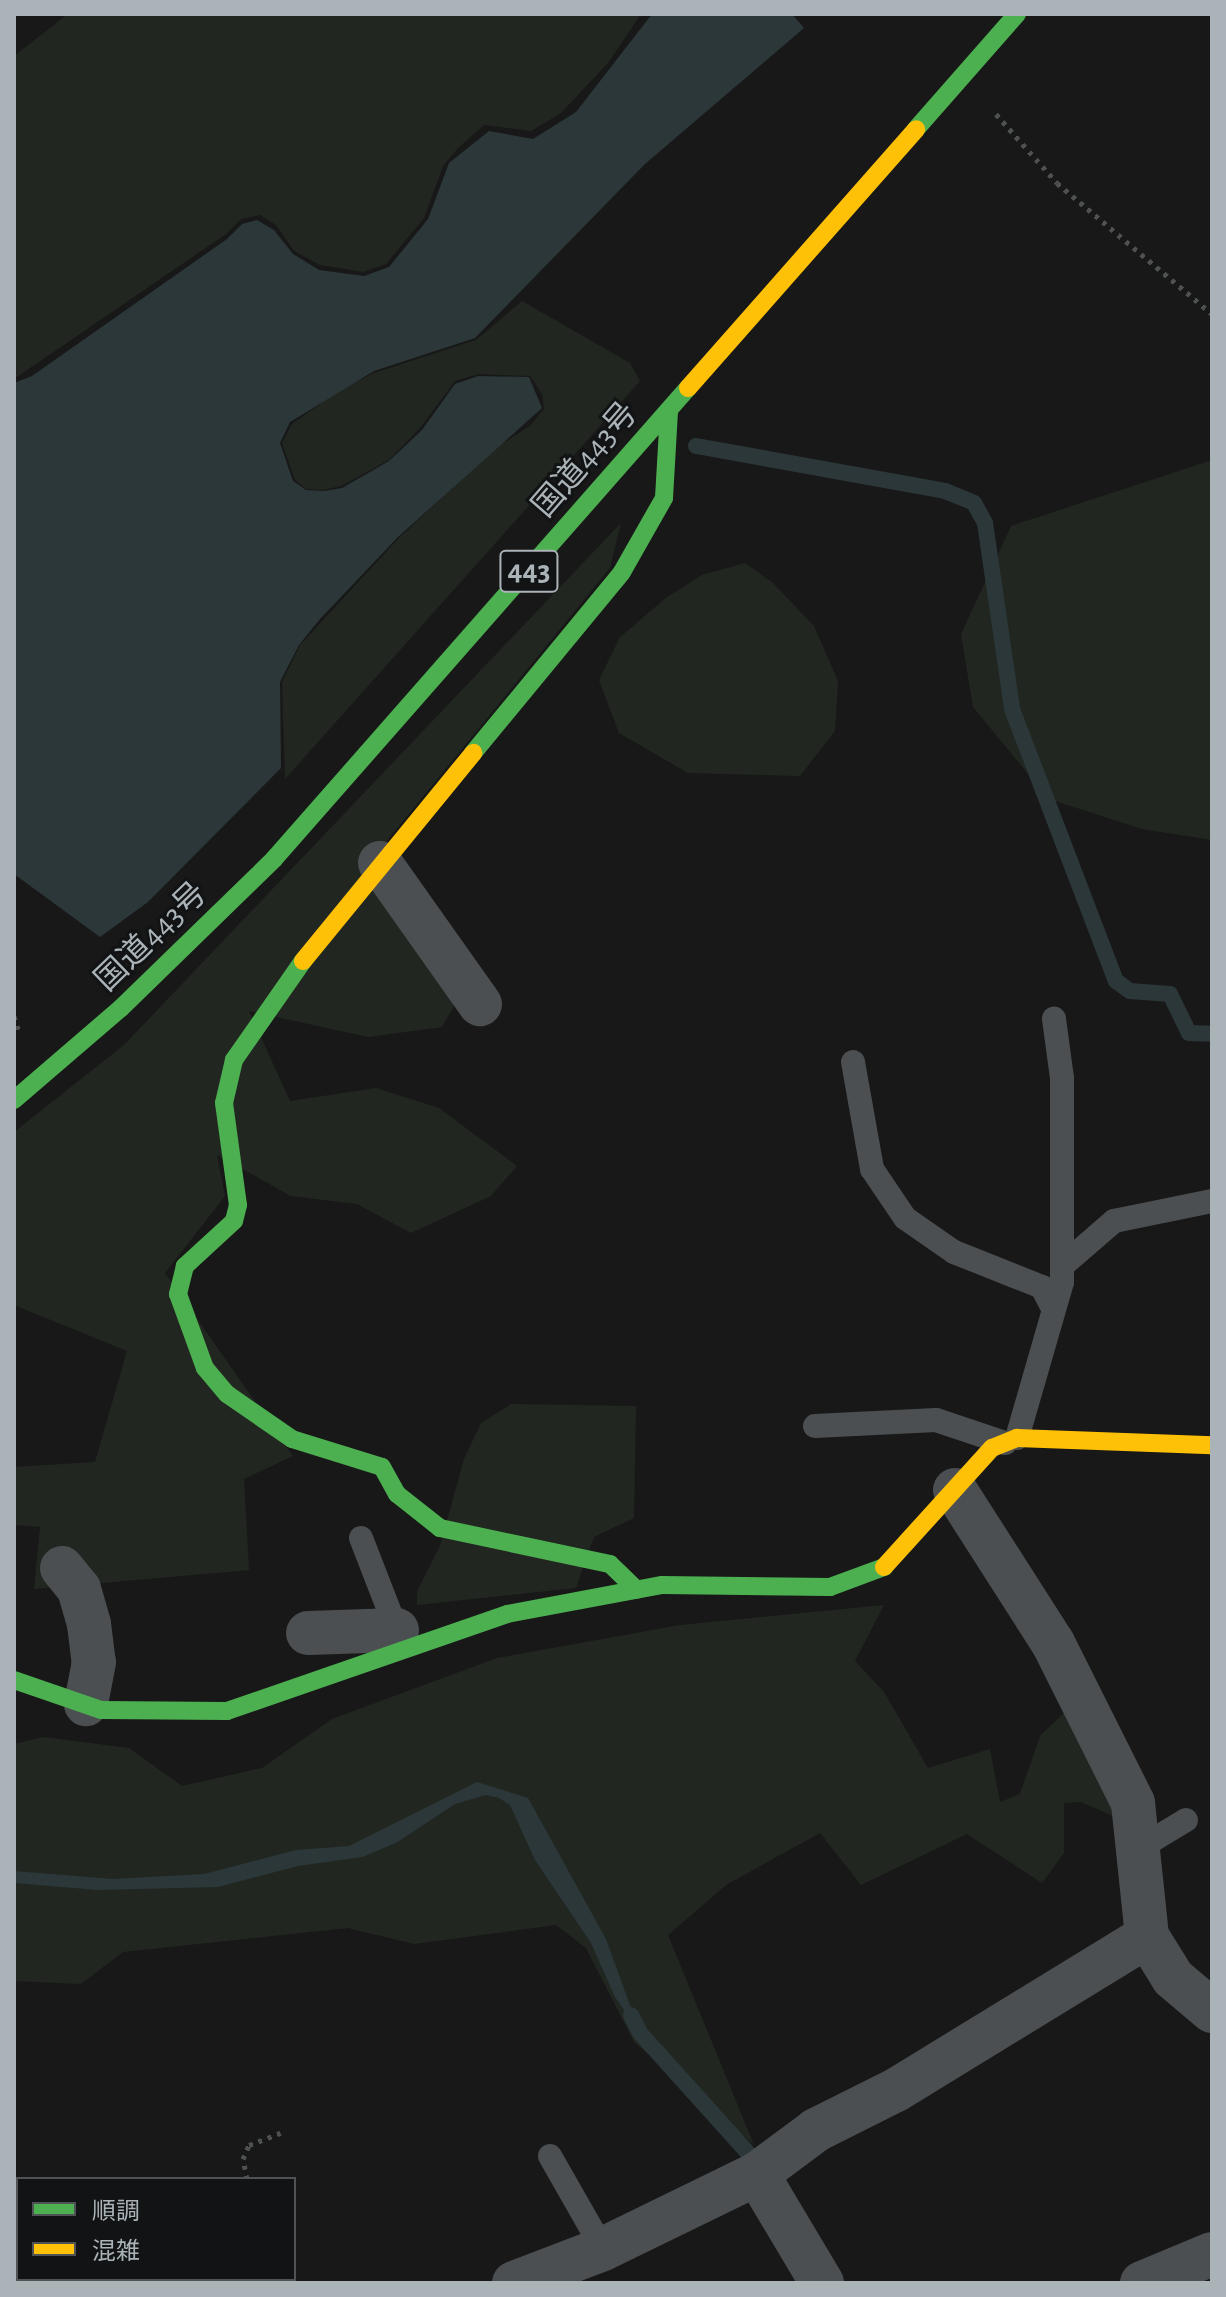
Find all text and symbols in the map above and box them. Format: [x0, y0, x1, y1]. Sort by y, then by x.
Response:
street label: 国道443号 [525, 395, 645, 525]
road number: 443 [499, 545, 559, 597]
street label: 国道443号 [87, 875, 215, 999]
legend [16, 2177, 296, 2281]
text: 順調 [92, 2200, 140, 2224]
text: 混雑 [92, 2240, 140, 2264]

